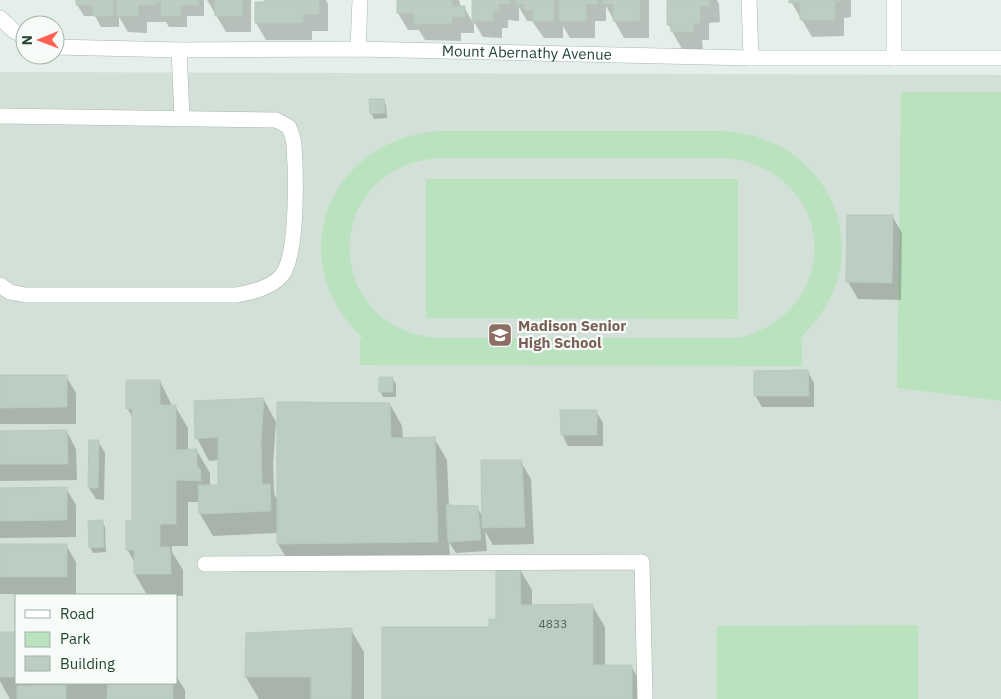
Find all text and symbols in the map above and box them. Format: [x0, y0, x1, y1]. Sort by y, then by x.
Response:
north arrow [15, 15, 65, 65]
text: N [18, 35, 36, 45]
street label: Mount Abernathy Avenue [442, 41, 612, 64]
place label: Madison Senior High School [518, 316, 626, 352]
school or university icon: Madison Senior High School [487, 322, 513, 348]
legend [15, 594, 178, 684]
text: Road [60, 604, 95, 623]
house number: 4833 [539, 616, 567, 631]
text: Park [60, 629, 90, 648]
text: Building [60, 654, 115, 673]

